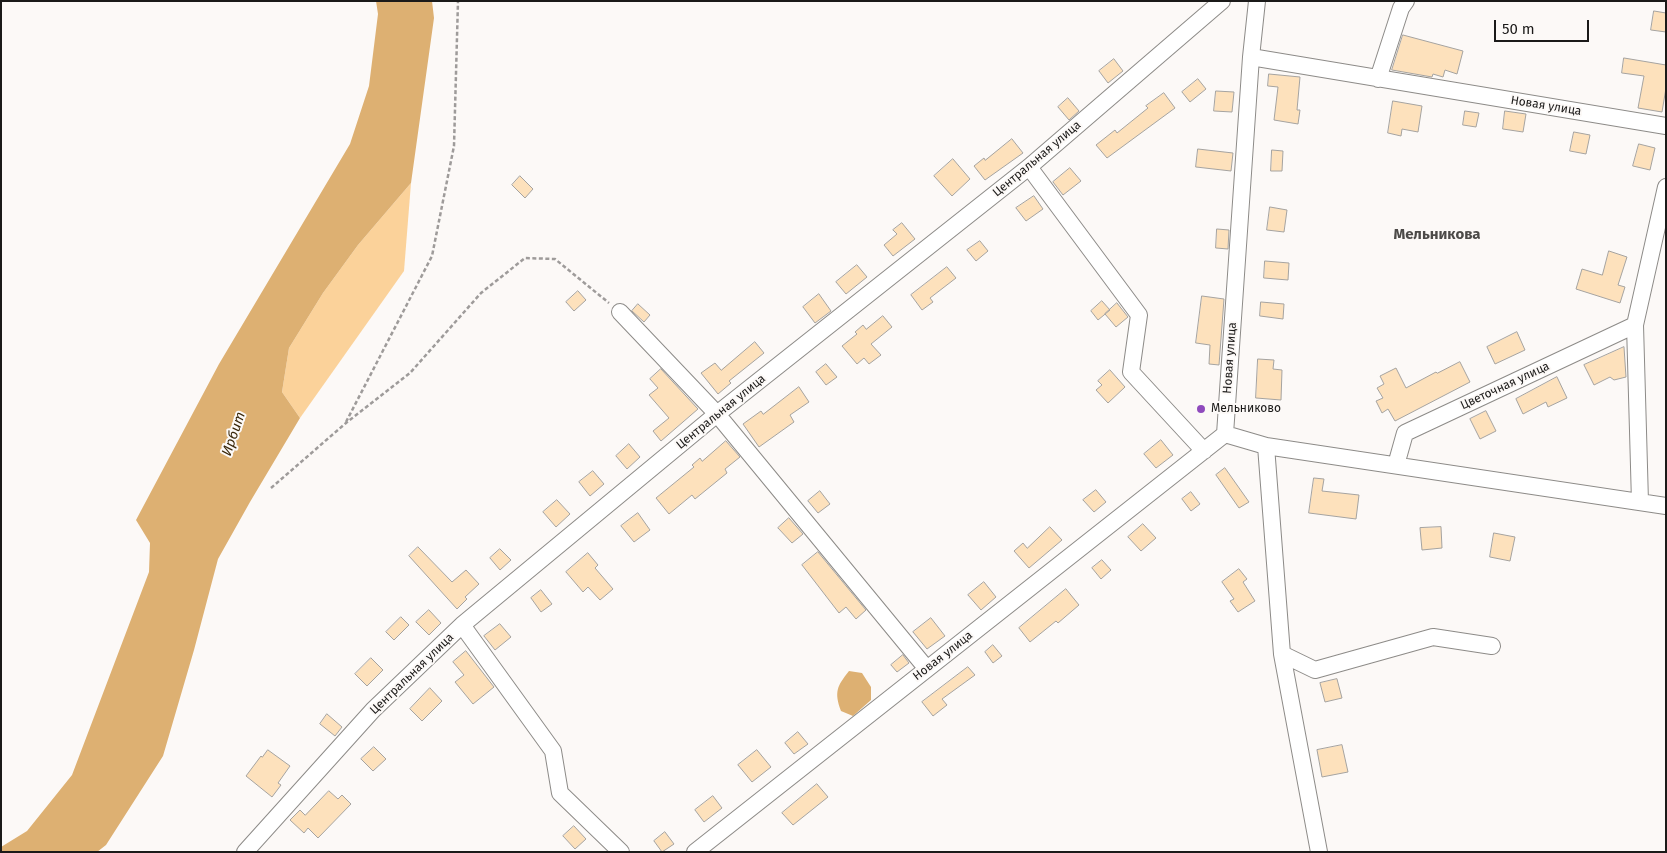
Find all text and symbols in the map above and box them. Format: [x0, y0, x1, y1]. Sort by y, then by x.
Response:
scale bar [1497, 10, 1592, 42]
text: 50 m [1502, 20, 1535, 38]
street label: Новая улица [1510, 93, 1582, 119]
street label: Центральная улица [990, 118, 1084, 200]
district label: Мельникова [1393, 226, 1481, 244]
street label: Новая улица [1220, 322, 1240, 394]
street label: Цветочная улица [1458, 359, 1552, 413]
street label: Центральная улица [674, 372, 768, 452]
place label: Мельниково [1211, 402, 1281, 416]
marker: Мельниково [1195, 403, 1207, 415]
water label: Ирбит [219, 410, 249, 458]
street label: Новая улица [910, 628, 976, 684]
street label: Центральная улица [367, 630, 457, 718]

